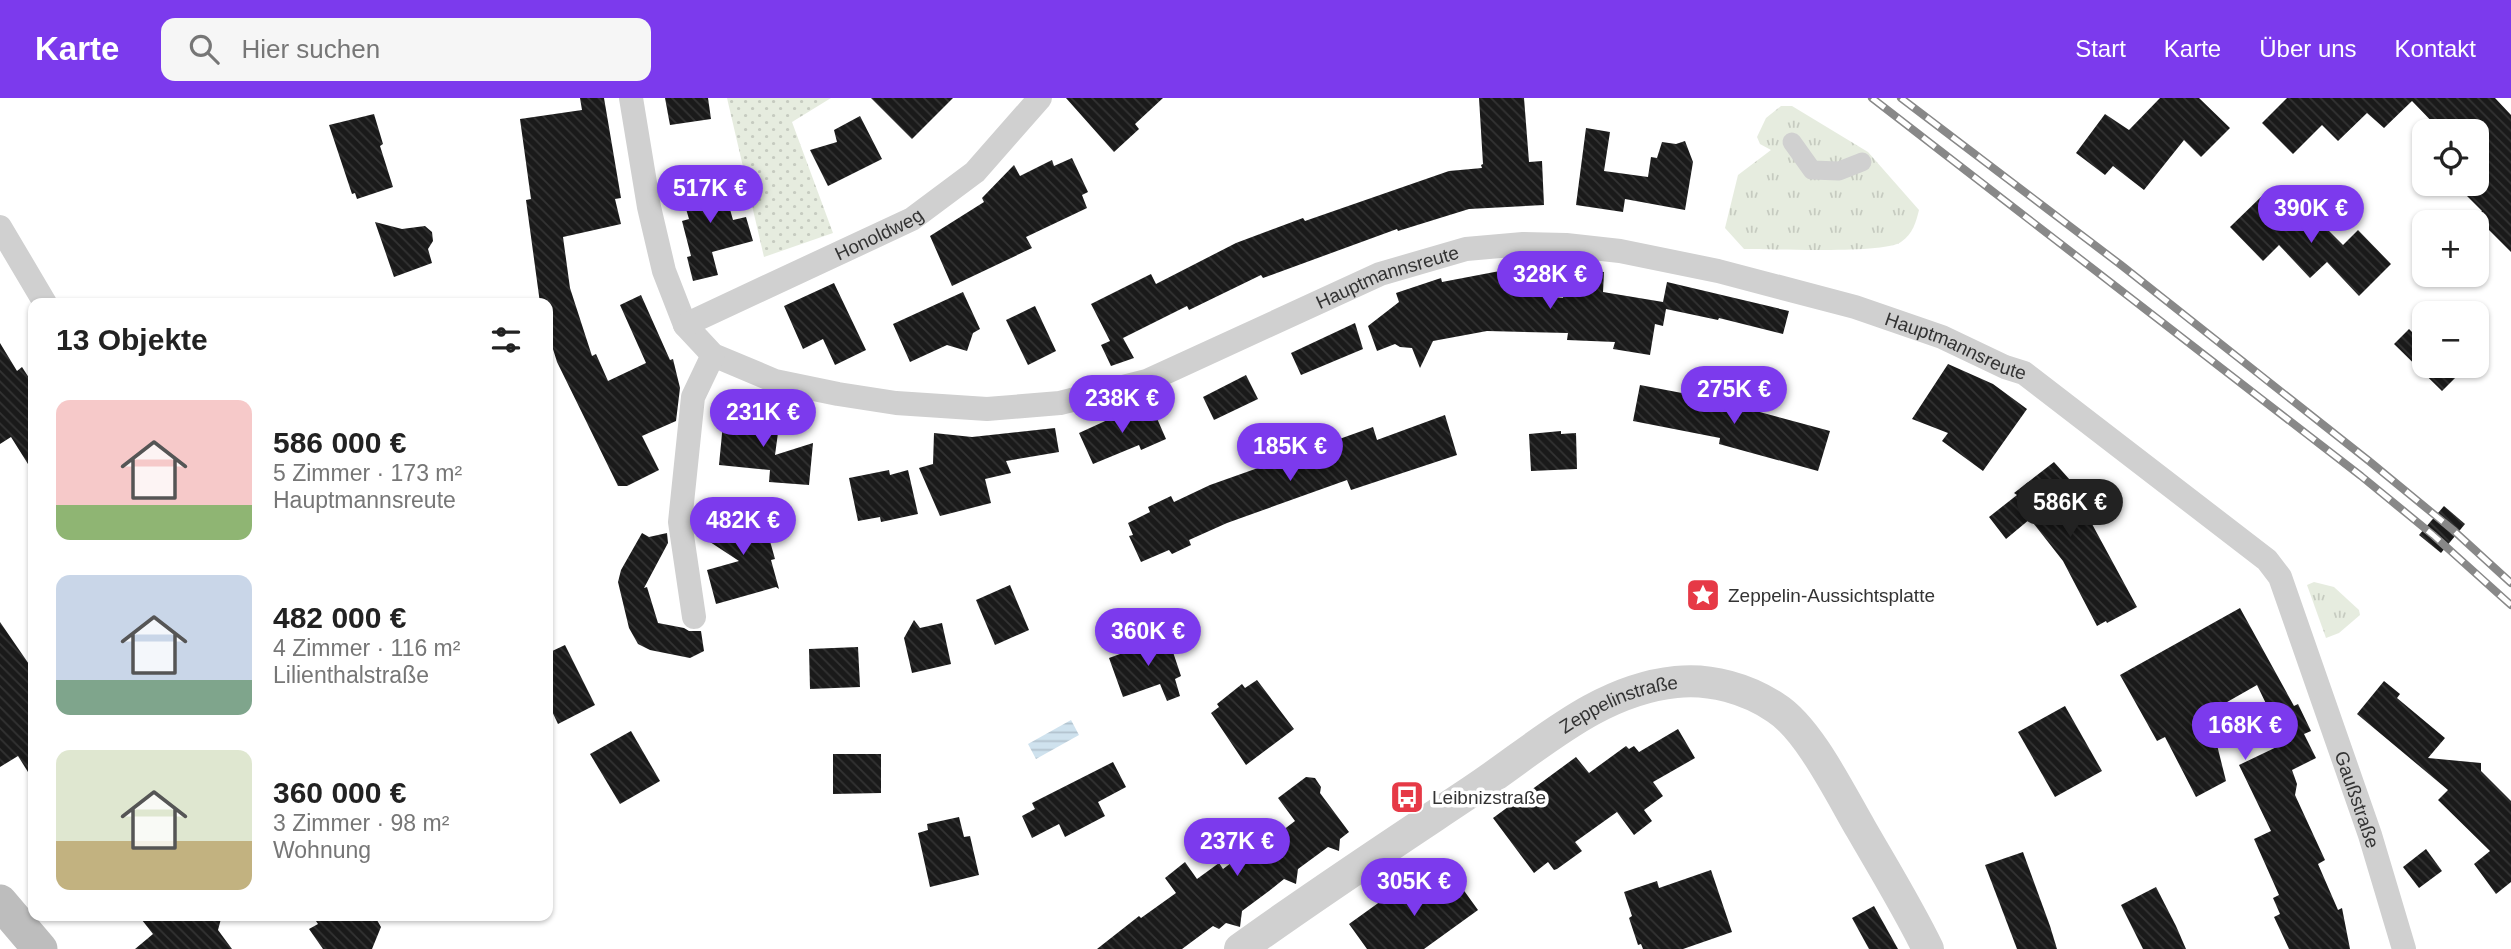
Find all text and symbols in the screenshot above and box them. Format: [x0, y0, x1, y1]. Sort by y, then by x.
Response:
search box [161, 18, 651, 81]
text: Karte [35, 30, 119, 67]
icon: search [185, 30, 223, 68]
text: Hier suchen [241, 34, 380, 64]
text: Start [2075, 35, 2126, 62]
text: Karte [2164, 35, 2221, 62]
text: Über uns [2259, 35, 2357, 62]
text: Kontakt [2395, 35, 2476, 62]
map controls [2412, 119, 2489, 378]
button: locate [2412, 119, 2489, 196]
pin: 517K € [653, 166, 767, 225]
text: 517K € [673, 175, 747, 201]
pin: 390K € [2254, 186, 2368, 245]
text: 390K € [2274, 195, 2348, 221]
street label: Honoldweg [831, 204, 927, 264]
button: + [2412, 210, 2489, 287]
street label: Hauptmannsreute [1312, 241, 1461, 313]
pin: 328K € [1493, 252, 1607, 311]
text: 328K € [1513, 261, 1587, 287]
button: − [2412, 301, 2489, 378]
street label: Hauptmannsreute [1882, 308, 2029, 384]
icon: filters [487, 321, 525, 359]
text: 13 Objekte [56, 323, 208, 356]
pin: 275K € [1677, 366, 1791, 426]
pin: 238K € [1065, 376, 1179, 435]
text: 275K € [1697, 376, 1771, 402]
text: 238K € [1085, 385, 1159, 411]
pin: 231K € [706, 390, 820, 449]
text: 231K € [726, 399, 800, 425]
pin: 185K € [1233, 424, 1347, 483]
text: 586 000 € [273, 426, 406, 459]
icon: home [112, 428, 196, 512]
text: 185K € [1253, 433, 1327, 459]
text: 5 Zimmer · 173 m² [273, 460, 462, 486]
pin: 586K € [2013, 480, 2127, 539]
text: Hauptmannsreute [273, 487, 456, 513]
text: 586K € [2033, 489, 2107, 515]
pin: 482K € [686, 498, 800, 557]
text: 482K € [706, 507, 780, 533]
place icon: Zeppelin-Aussichtsplatte [1684, 576, 1722, 614]
place label: Zeppelin-Aussichtsplatte [1728, 585, 1935, 606]
text: 482 000 € [273, 601, 406, 634]
icon: home [112, 603, 196, 687]
pin: 360K € [1091, 608, 1205, 668]
text: 360K € [1111, 618, 1185, 644]
text: 4 Zimmer · 116 m² [273, 635, 460, 661]
text: Lilienthalstraße [273, 662, 429, 688]
street label: Zeppelinstraße [1555, 671, 1679, 737]
pin: 168K € [2188, 702, 2302, 762]
text: 168K € [2208, 712, 2282, 738]
street label: Gaußstraße [2331, 748, 2384, 850]
text: 360 000 € [273, 776, 406, 809]
icon: home [112, 778, 196, 862]
bus stop icon: Leibnizstraße [1388, 778, 1426, 816]
place label: Leibnizstraße [1432, 787, 1546, 808]
text: 3 Zimmer · 98 m² [273, 810, 449, 836]
pin: 237K € [1180, 818, 1294, 878]
text: 237K € [1200, 828, 1274, 854]
text: Wohnung [273, 837, 371, 863]
pin: 305K € [1357, 858, 1471, 918]
text: 305K € [1377, 868, 1451, 894]

